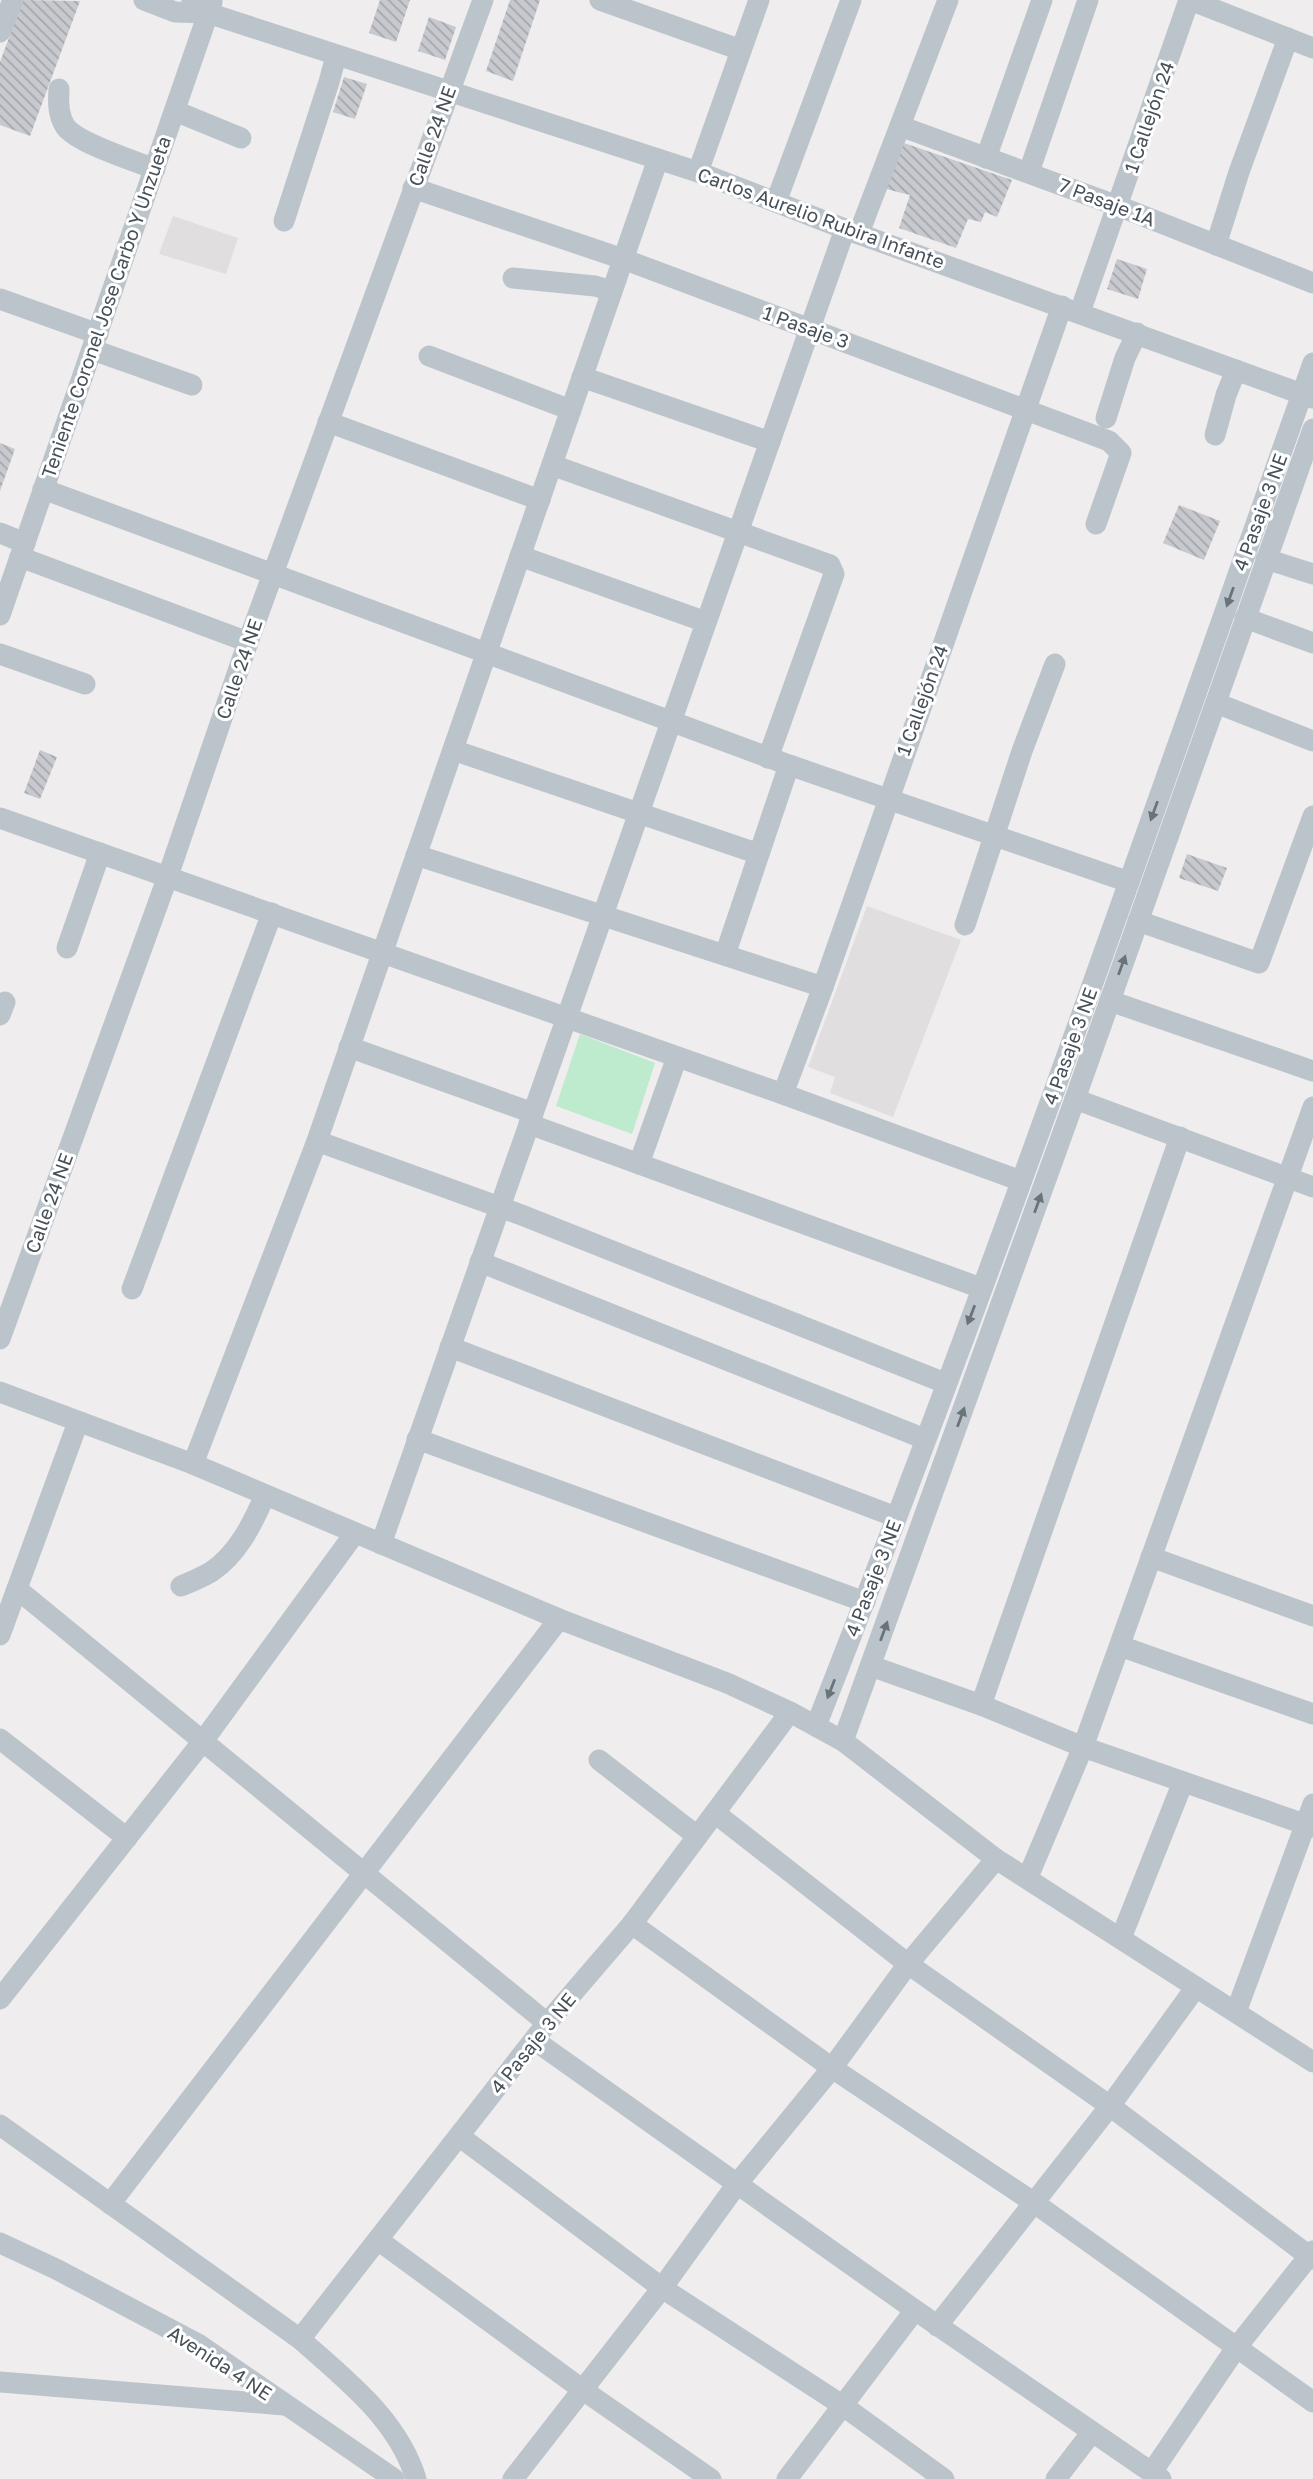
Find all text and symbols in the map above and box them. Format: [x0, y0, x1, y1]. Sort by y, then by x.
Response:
street label: 1 Callejón 24 [1119, 58, 1178, 175]
street label: Calle 24 NE [403, 83, 460, 189]
street label: Teniente Coronel Jose Carbo Y Unzueta [36, 133, 175, 481]
street label: Carlos Aurelio Rubira Infante [695, 162, 948, 273]
street label: 7 Pasaje 1A [1056, 173, 1159, 231]
street label: 1 Pasaje 3 [760, 300, 852, 353]
street label: 4 Pasaje 3 NE [1228, 450, 1291, 574]
one-way arrow [1224, 586, 1235, 607]
street label: Calle 24 NE [211, 616, 266, 722]
street label: 1 Callejón 24 [891, 641, 952, 758]
one-way arrow [1148, 801, 1159, 822]
one-way arrow [1117, 955, 1128, 976]
street label: 4 Pasaje 3 NE [1038, 984, 1101, 1108]
street label: Calle 24 NE [20, 1150, 77, 1256]
one-way arrow [1033, 1192, 1044, 1213]
one-way arrow [965, 1305, 976, 1326]
one-way arrow [956, 1406, 967, 1427]
street label: 4 Pasaje 3 NE [840, 1516, 905, 1639]
one-way arrow [879, 1620, 890, 1641]
one-way arrow [825, 1678, 836, 1699]
street label: 4 Pasaje 3 NE [485, 1988, 580, 2098]
street label: Avenida 4 NE [164, 2320, 277, 2405]

